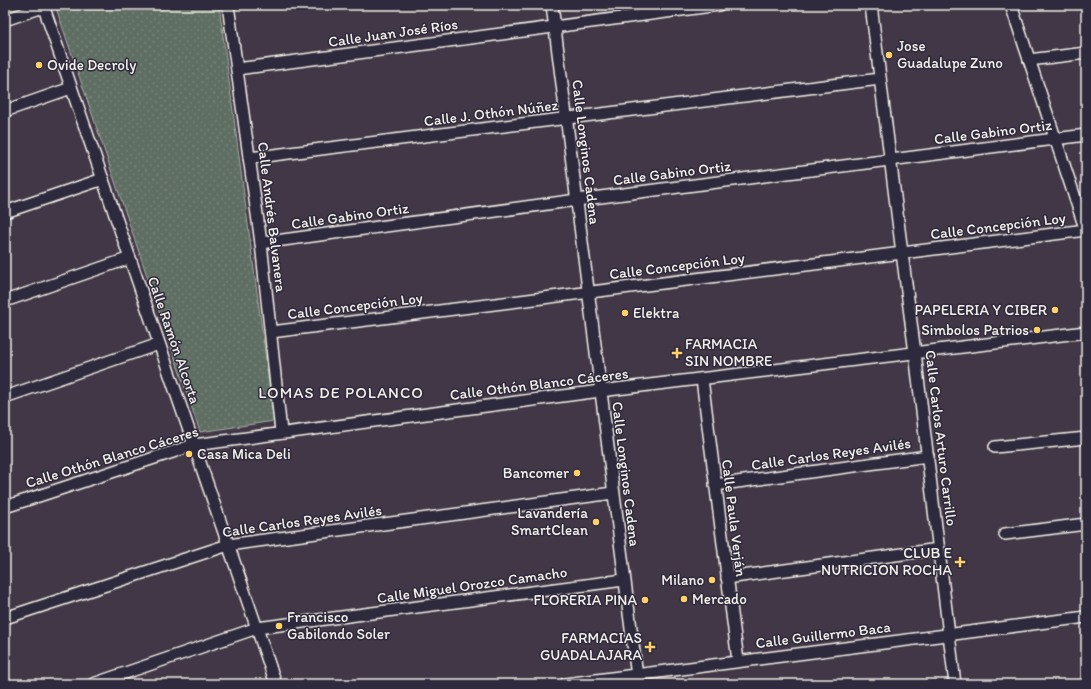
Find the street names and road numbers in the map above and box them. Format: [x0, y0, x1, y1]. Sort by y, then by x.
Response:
street label: Calle Juan José Ríos [327, 15, 459, 51]
street label: Calle Longinos Cadena [568, 79, 604, 226]
street label: Calle J. Othón Núñez [423, 96, 559, 130]
street label: Calle Gabino Ortiz [933, 116, 1053, 148]
street label: Calle Andrés Balvanera [254, 141, 290, 293]
street label: Calle Gabino Ortiz [612, 157, 732, 189]
street label: Calle Gabino Ortiz [290, 199, 410, 233]
street label: Calle Concepción Loy [929, 209, 1067, 243]
street label: Calle Concepción Loy [608, 249, 746, 283]
street label: Calle Ramón Alcorta [144, 274, 204, 406]
street label: Calle Concepción Loy [286, 289, 424, 323]
street label: Calle Carlos Arturo Carrillo [921, 349, 961, 527]
street label: Calle Othón Blanco Cáceres [449, 364, 630, 404]
street label: Calle Longinos Cadena [608, 401, 644, 548]
street label: Calle Othón Blanco Cáceres [23, 422, 201, 492]
street label: Calle Carlos Reyes Avilés [750, 434, 912, 474]
street label: Calle Paula Verján [718, 458, 750, 578]
street label: Calle Carlos Reyes Avilés [221, 501, 383, 541]
street label: Calle Miguel Orozco Camacho [376, 563, 568, 607]
street label: Calle Guillermo Baca [755, 618, 892, 652]

